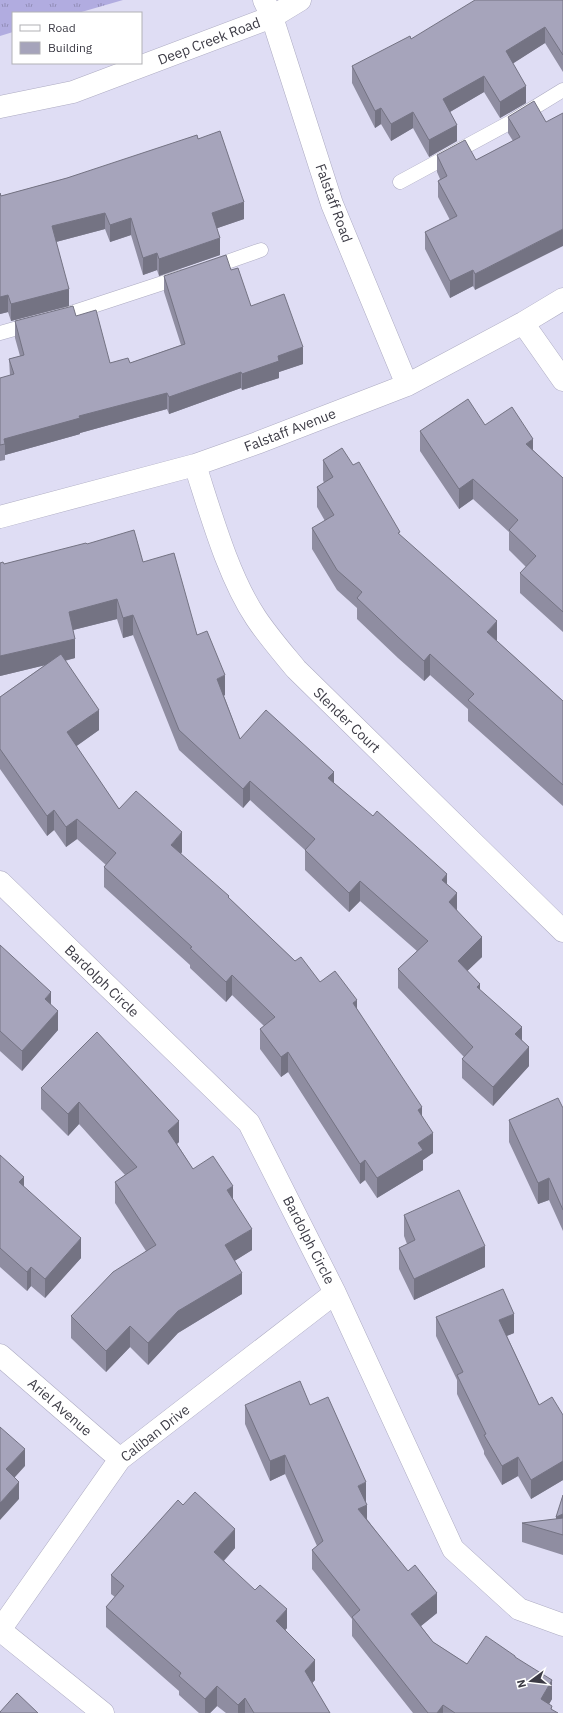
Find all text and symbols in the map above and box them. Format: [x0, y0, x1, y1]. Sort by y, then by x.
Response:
legend [12, 12, 142, 64]
street label: Deep Creek Road [155, 13, 263, 69]
text: Road [48, 20, 76, 35]
text: Building [48, 40, 93, 55]
street label: Falstaff Road [311, 161, 357, 245]
street label: Falstaff Avenue [242, 404, 339, 456]
street label: Slender Court [310, 684, 384, 757]
street label: Bardolph Circle [61, 941, 143, 1021]
street label: Bardolph Circle [279, 1193, 339, 1287]
street label: Ariel Avenue [24, 1374, 96, 1440]
street label: Caliban Drive [117, 1400, 193, 1466]
north arrow [511, 1661, 551, 1701]
text: N [514, 1678, 529, 1689]

